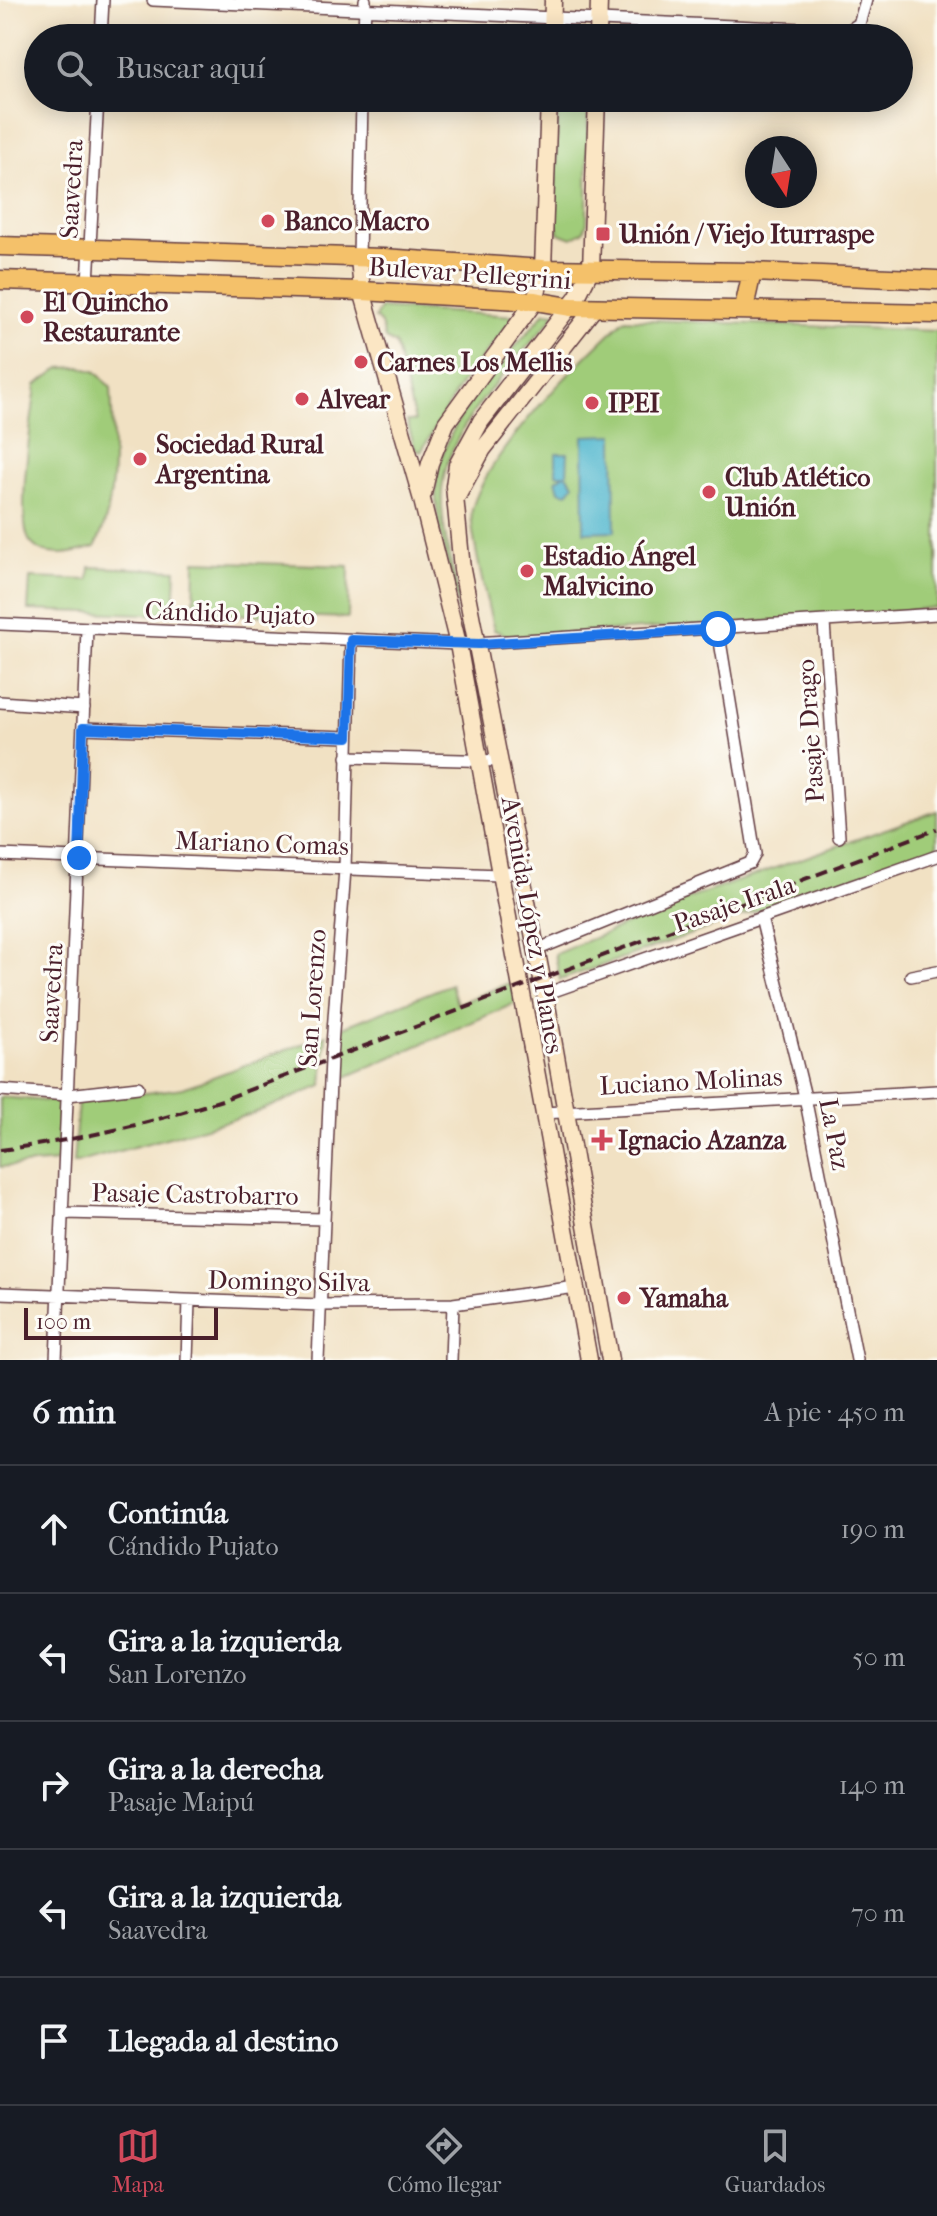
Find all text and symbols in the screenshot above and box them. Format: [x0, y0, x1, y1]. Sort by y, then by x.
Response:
search box [24, 24, 913, 112]
icon: search [52, 46, 96, 90]
text: Buscar aquí [116, 51, 265, 86]
north arrow [745, 136, 817, 208]
street label: Saavedra [53, 138, 90, 240]
place label: Banco Macro [284, 206, 430, 237]
marker: Banco Macro [259, 212, 277, 230]
place label: Unión / Viejo Iturraspe [618, 219, 875, 250]
marker: Unión / Viejo Iturraspe [594, 225, 612, 243]
street label: Bulevar Pellegrini [368, 251, 573, 296]
place label: El Quincho Restaurante [43, 287, 180, 348]
marker: El Quincho Restaurante [18, 308, 36, 326]
place label: Carnes Los Mellis [377, 347, 573, 378]
marker: Carnes Los Mellis [352, 353, 370, 371]
place label: Alvear [316, 384, 391, 415]
place label: IPEI [608, 388, 660, 419]
marker: Alvear [293, 390, 311, 408]
marker: IPEI [583, 394, 601, 412]
place label: Sociedad Rural Argentina [154, 429, 325, 490]
marker: Sociedad Rural Argentina [131, 450, 149, 468]
place label: Club Atlético Unión [724, 462, 871, 523]
marker: Club Atlético Unión [700, 483, 718, 501]
place label: Estadio Ángel Malvicino [543, 539, 697, 602]
marker: Estadio Ángel Malvicino [518, 562, 536, 580]
street label: Cándido Pujato [144, 595, 316, 632]
route start [700, 611, 736, 647]
street label: Pasaje Drago [790, 658, 831, 804]
street label: Avenida López y Planes [494, 793, 570, 1056]
street label: Mariano Comas [174, 825, 350, 862]
route end [61, 840, 97, 876]
street label: Pasaje Irala [669, 869, 800, 940]
street label: San Lorenzo [292, 928, 333, 1068]
street label: Saavedra [33, 942, 70, 1044]
street label: Luciano Molinas [599, 1061, 783, 1102]
street label: La Paz [812, 1096, 857, 1173]
place label: Ignacio Azanza [618, 1125, 787, 1156]
marker: Ignacio Azanza [593, 1131, 611, 1149]
street label: Pasaje Castrobarro [91, 1177, 299, 1212]
street label: Domingo Silva [207, 1265, 371, 1298]
place label: Yamaha [638, 1283, 729, 1314]
marker: Yamaha [615, 1289, 633, 1307]
scale bar [24, 1304, 218, 1340]
text: 100 m [36, 1309, 91, 1335]
text: 6 min [32, 1392, 116, 1432]
text: A pie · 450 m [764, 1397, 905, 1428]
text: Continúa [108, 1496, 228, 1531]
icon: ahead [32, 1507, 76, 1551]
text: 190 m [841, 1514, 905, 1545]
text: Cándido Pujato [108, 1531, 279, 1562]
text: Gira a la izquierda [108, 1624, 341, 1659]
icon: left [32, 1635, 76, 1679]
text: 50 m [852, 1642, 905, 1673]
text: San Lorenzo [108, 1659, 246, 1690]
text: Gira a la derecha [108, 1752, 323, 1787]
icon: right [32, 1763, 76, 1807]
text: 140 m [839, 1770, 905, 1801]
text: Pasaje Maipú [108, 1787, 254, 1818]
text: Gira a la izquierda [108, 1880, 341, 1915]
icon: left [32, 1891, 76, 1935]
text: 70 m [851, 1898, 905, 1929]
text: Saavedra [108, 1915, 208, 1946]
icon: arrive [32, 2019, 76, 2063]
text: Llegada al destino [108, 2024, 338, 2059]
tab: Mapa [112, 2124, 164, 2198]
tab: Cómo llegar [387, 2124, 501, 2198]
tab: Guardados [725, 2124, 825, 2198]

